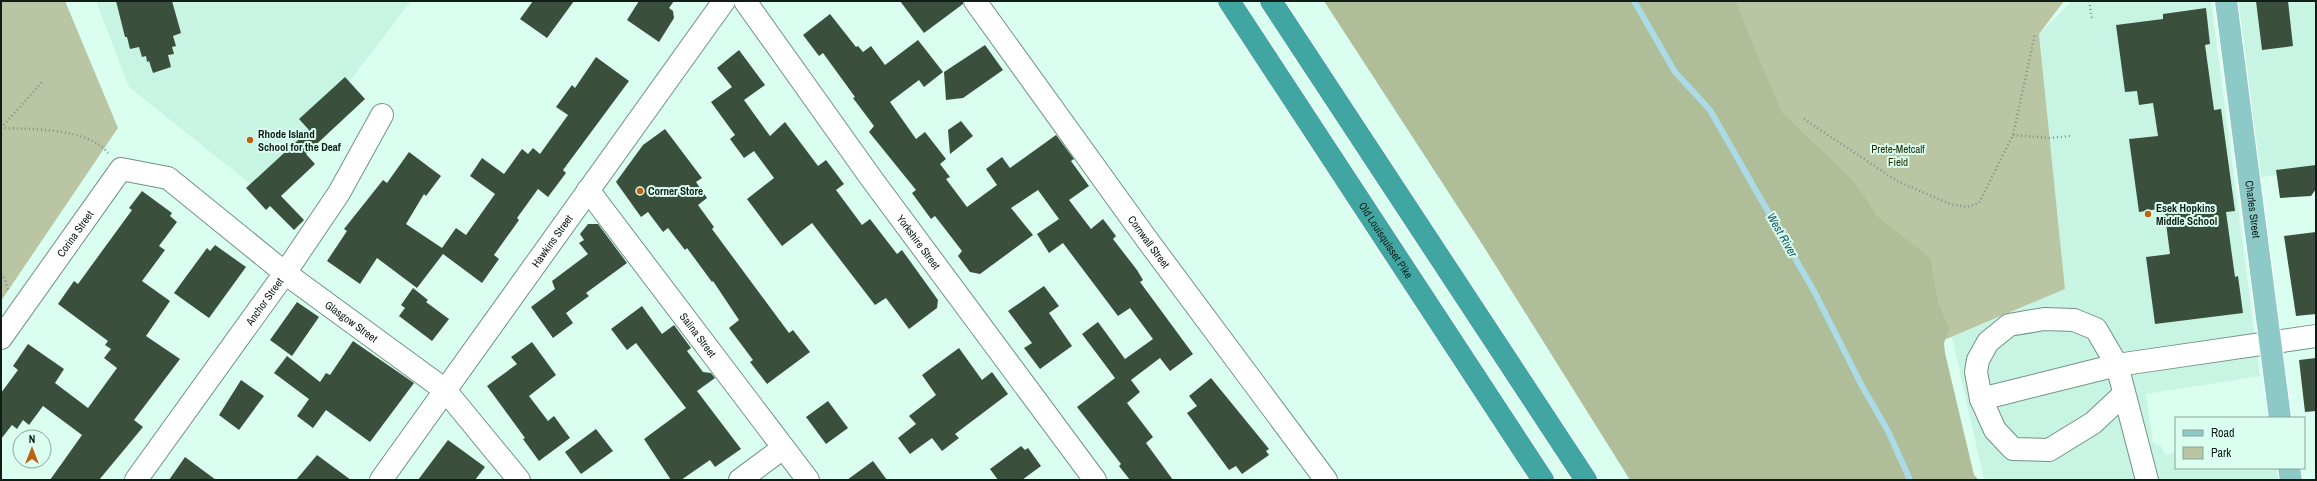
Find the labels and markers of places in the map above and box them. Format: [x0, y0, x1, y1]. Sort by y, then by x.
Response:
place label: Rhode Island School for the Deaf [258, 127, 341, 154]
marker: Rhode Island School for the Deaf [245, 135, 255, 145]
place label: Corner Store [648, 184, 703, 198]
marker: Corner Store [635, 186, 645, 196]
place label: Esek Hopkins Middle School [2156, 201, 2217, 228]
marker: Esek Hopkins Middle School [2143, 209, 2153, 219]

